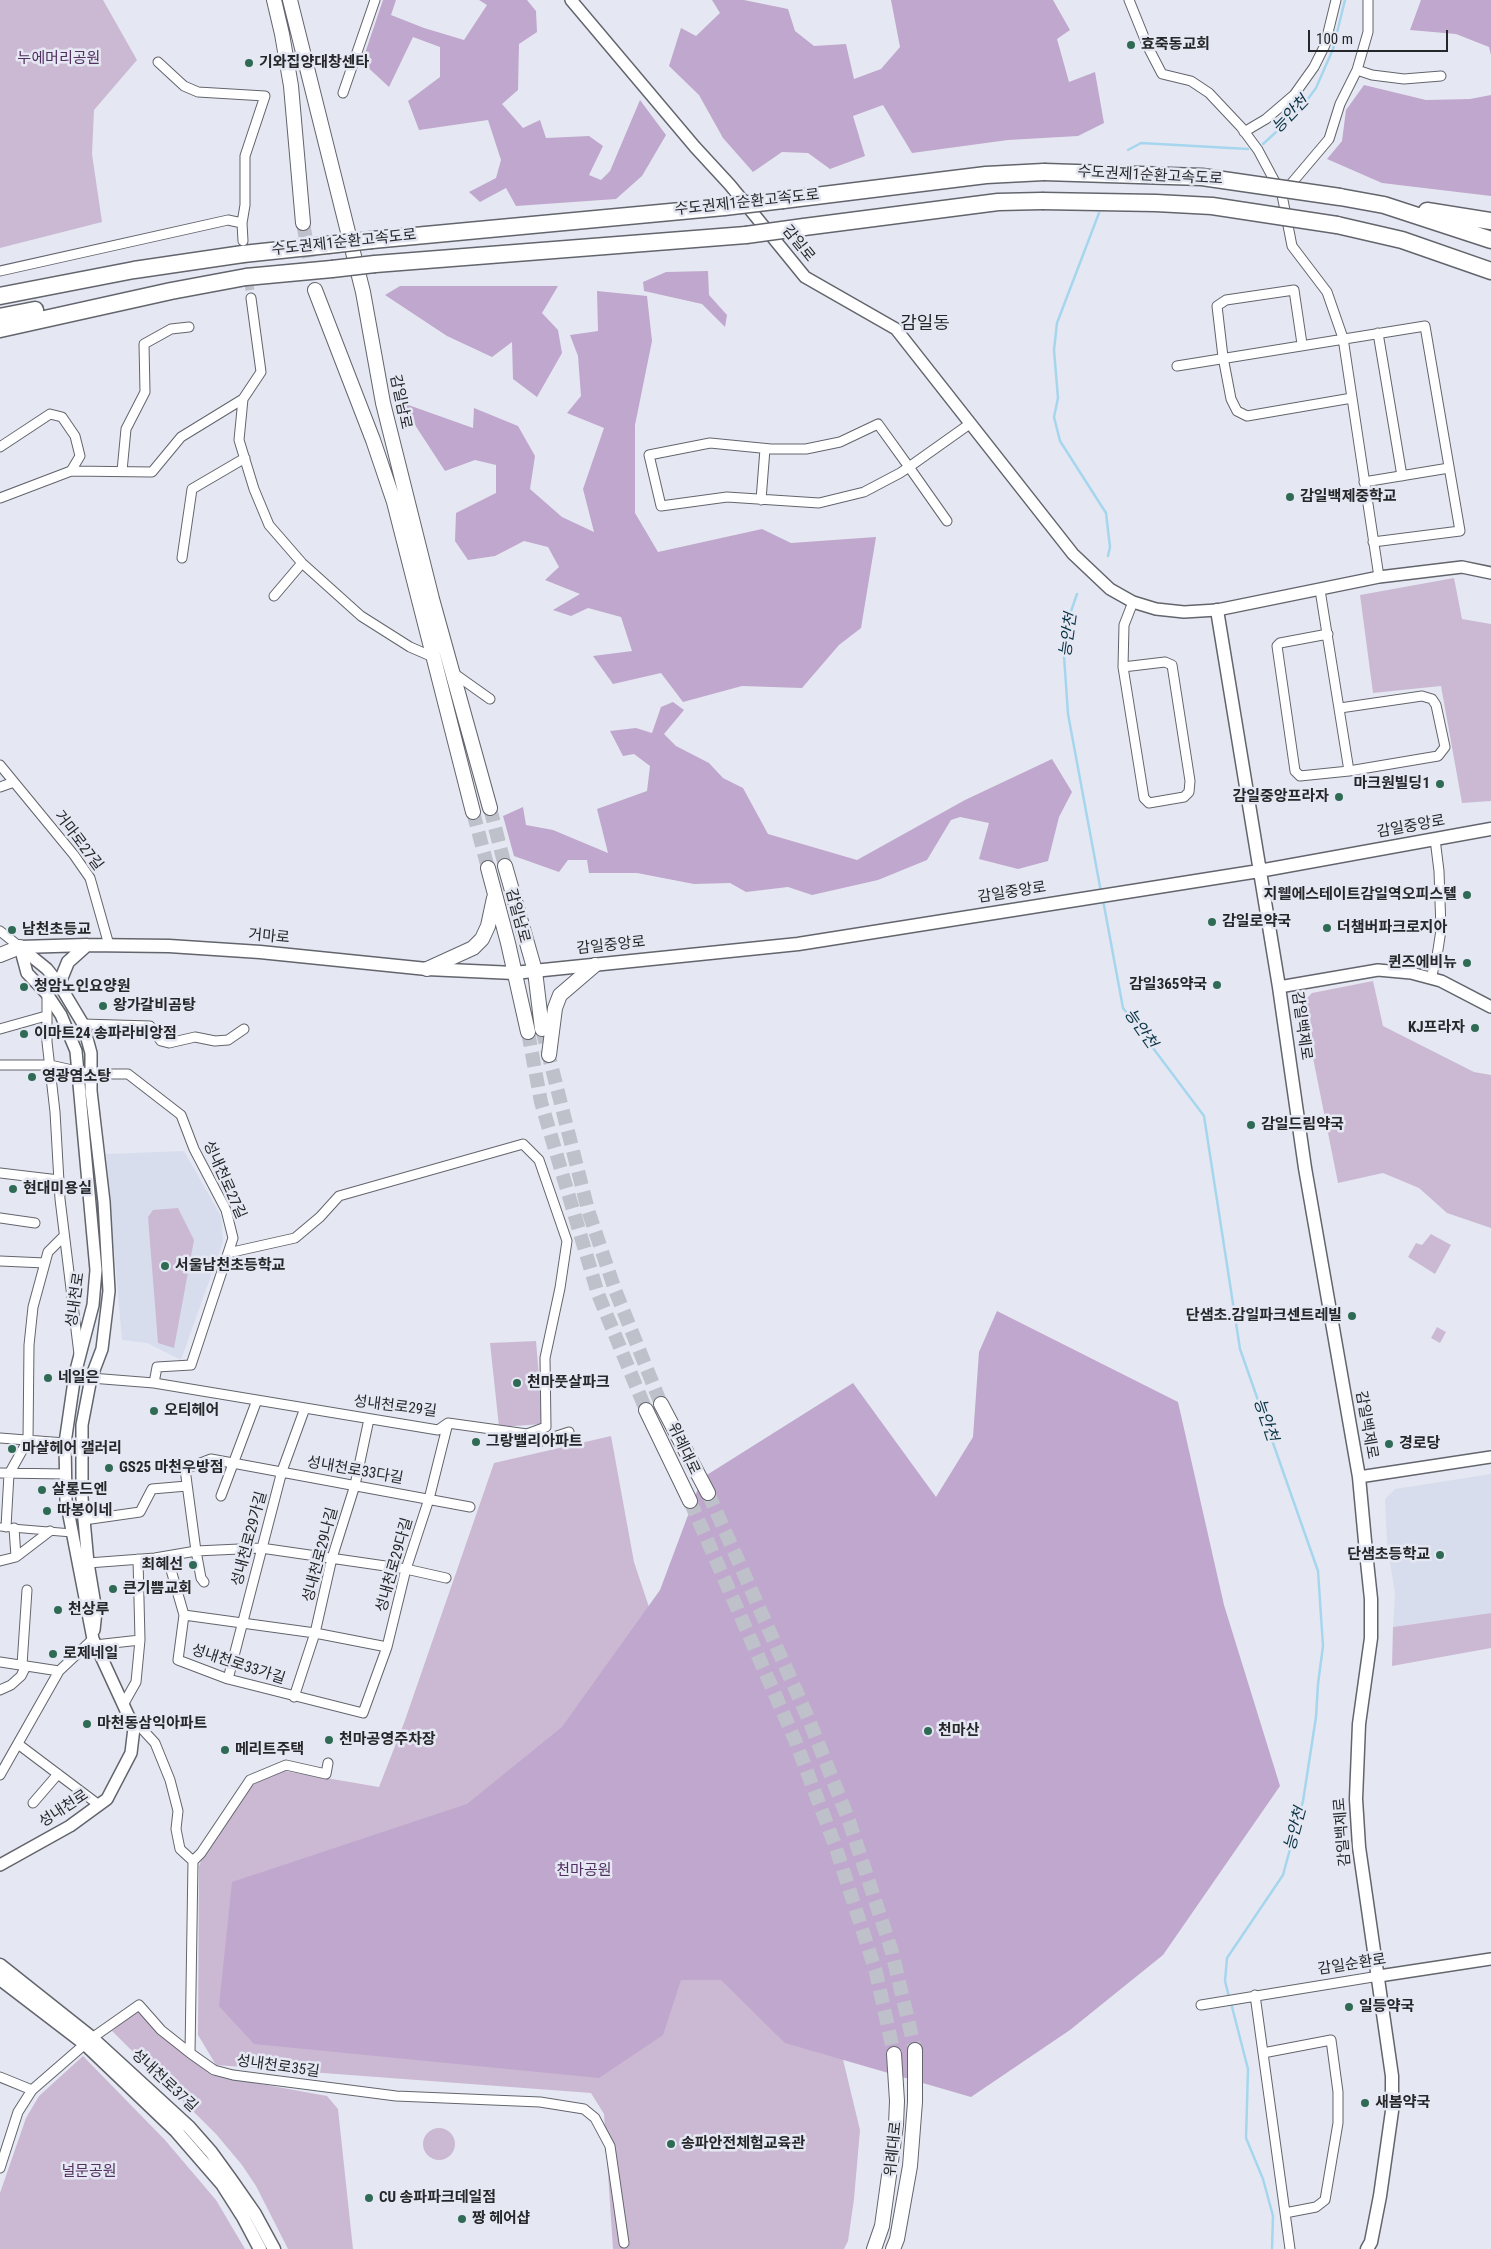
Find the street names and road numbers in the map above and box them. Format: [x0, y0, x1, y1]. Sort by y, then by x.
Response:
street label: 수도권제1순환고속도로 [1077, 163, 1223, 189]
street label: 수도권제1순환고속도로 [674, 186, 820, 220]
street label: 감일로 [778, 222, 818, 266]
street label: 수도권제1순환고속도로 [271, 226, 417, 260]
street label: 감일남로 [385, 373, 415, 431]
street label: 거마로27길 [50, 808, 106, 874]
street label: 감일중앙로 [1375, 812, 1447, 842]
street label: 감일중앙로 [977, 879, 1047, 907]
street label: 감일남로 [501, 887, 533, 945]
street label: 거마로 [248, 926, 290, 948]
street label: 감일중앙로 [576, 933, 646, 959]
street label: 감일백제로 [1287, 991, 1315, 1061]
street label: 성내천로27길 [199, 1138, 249, 1222]
street label: 성내천로 [63, 1271, 89, 1329]
street label: 감일백제로 [1351, 1389, 1381, 1461]
street label: 성내천로29길 [352, 1393, 438, 1421]
street label: 위례대로 [663, 1420, 703, 1478]
street label: 성내천로33다길 [305, 1454, 405, 1488]
street label: 성내천로29가길 [229, 1490, 271, 1588]
street label: 성내천로29나길 [300, 1506, 342, 1604]
street label: 성내천로29다길 [373, 1516, 417, 1614]
street label: 성내천로33가길 [189, 1641, 287, 1689]
street label: 성내천로 [36, 1786, 92, 1832]
street label: 감일백제로 [1331, 1797, 1355, 1867]
street label: 감일순환로 [1317, 1951, 1387, 1979]
street label: 성내천로37길 [127, 2046, 201, 2116]
street label: 성내천로35길 [235, 2052, 321, 2082]
street label: 위례대로 [882, 2121, 906, 2177]

